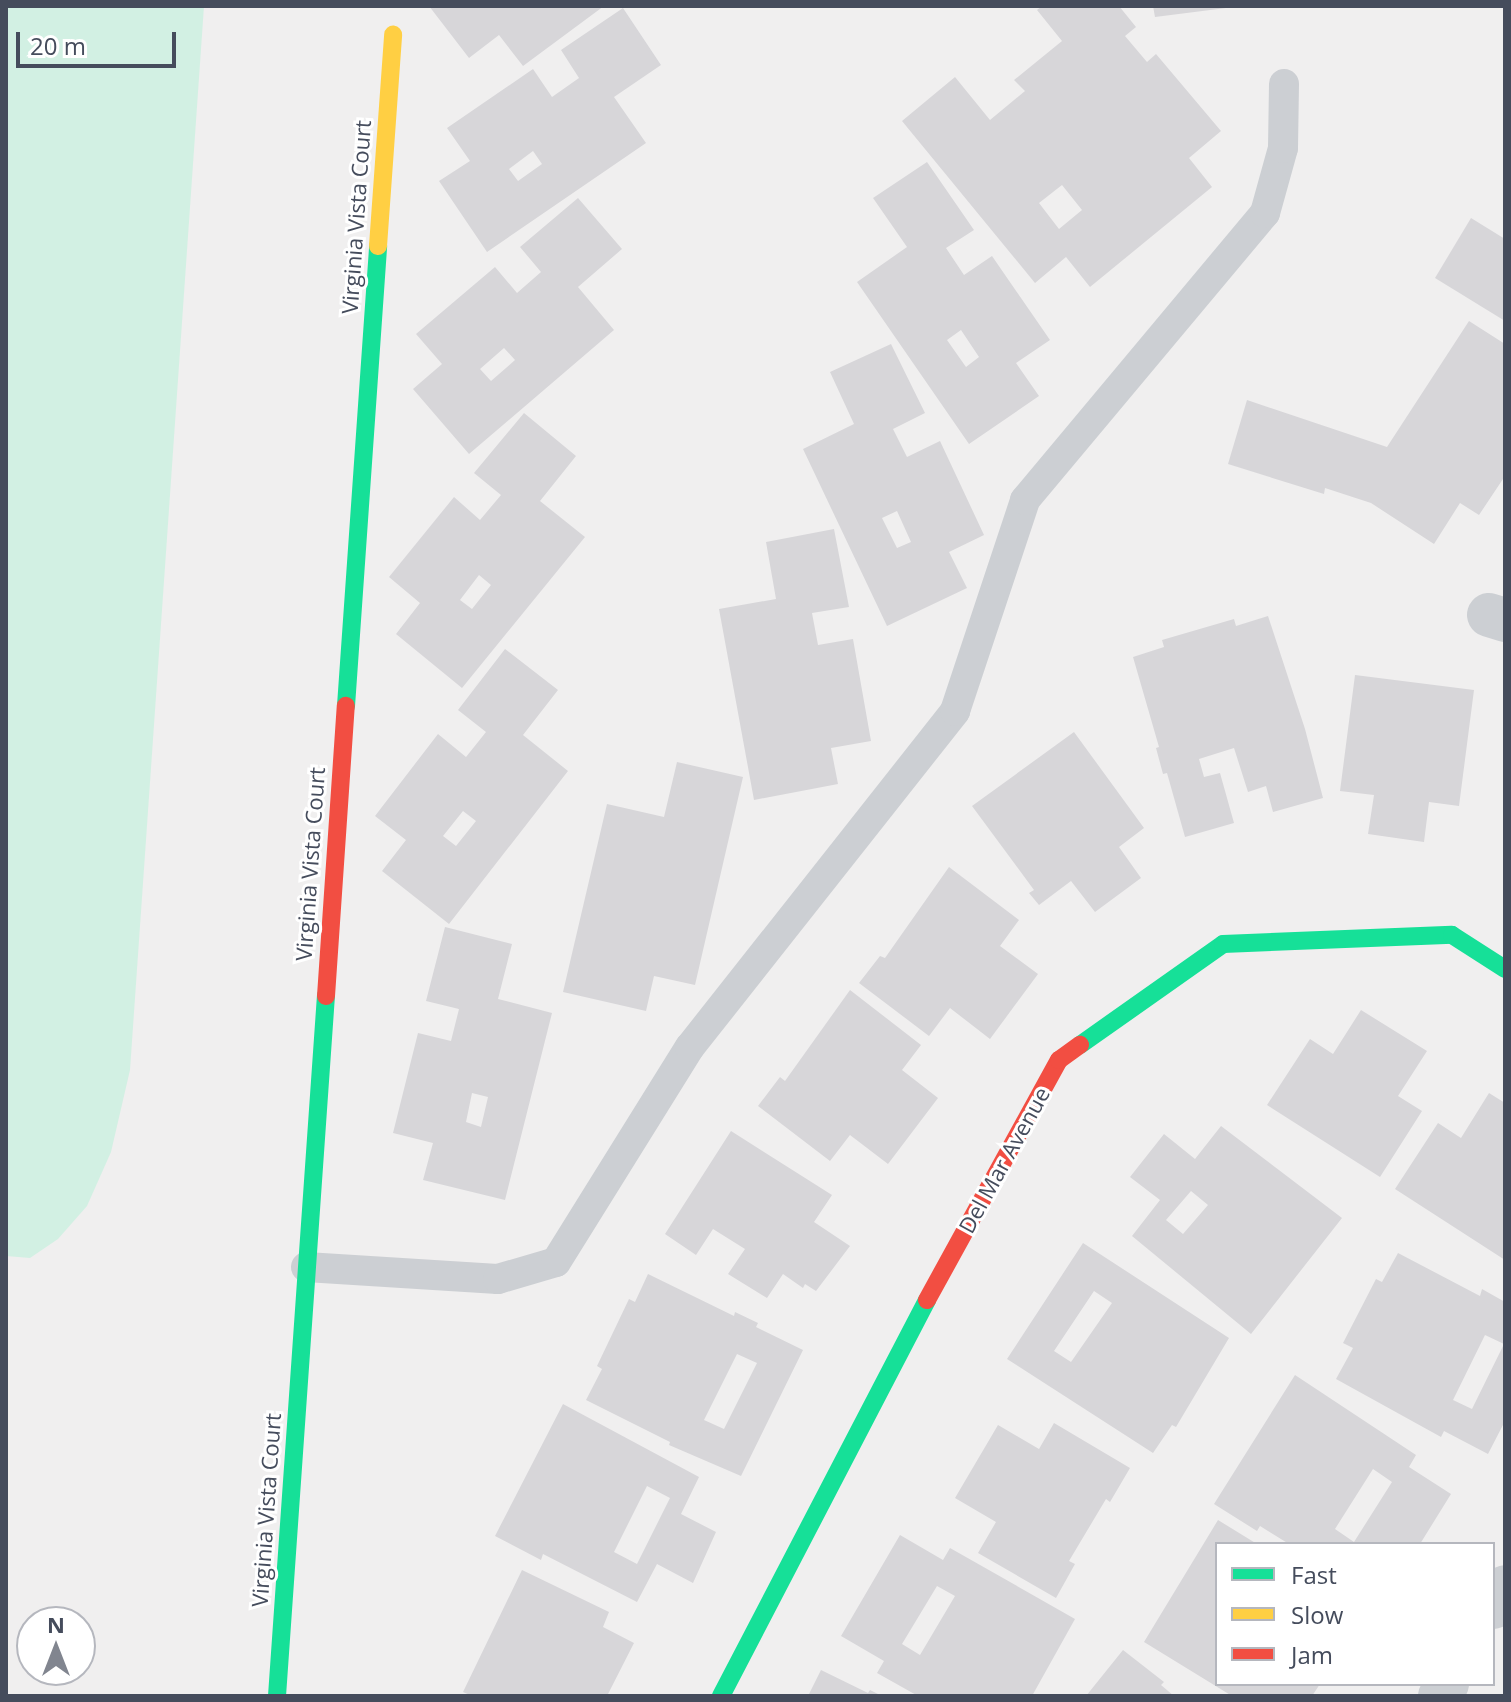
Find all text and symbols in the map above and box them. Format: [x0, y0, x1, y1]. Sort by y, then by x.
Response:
scale bar [20, 16, 180, 66]
text: 20 m [30, 29, 86, 62]
street label: Virginia Vista Court [336, 119, 376, 315]
street label: Virginia Vista Court [290, 766, 330, 962]
street label: Del Mar Avenue [953, 1082, 1055, 1238]
street label: Virginia Vista Court [246, 1412, 286, 1608]
legend [1215, 1542, 1495, 1686]
text: Fast [1291, 1558, 1337, 1591]
text: Slow [1291, 1598, 1343, 1631]
north arrow [16, 1606, 96, 1686]
text: N [47, 1609, 65, 1639]
text: Jam [1291, 1638, 1333, 1671]

